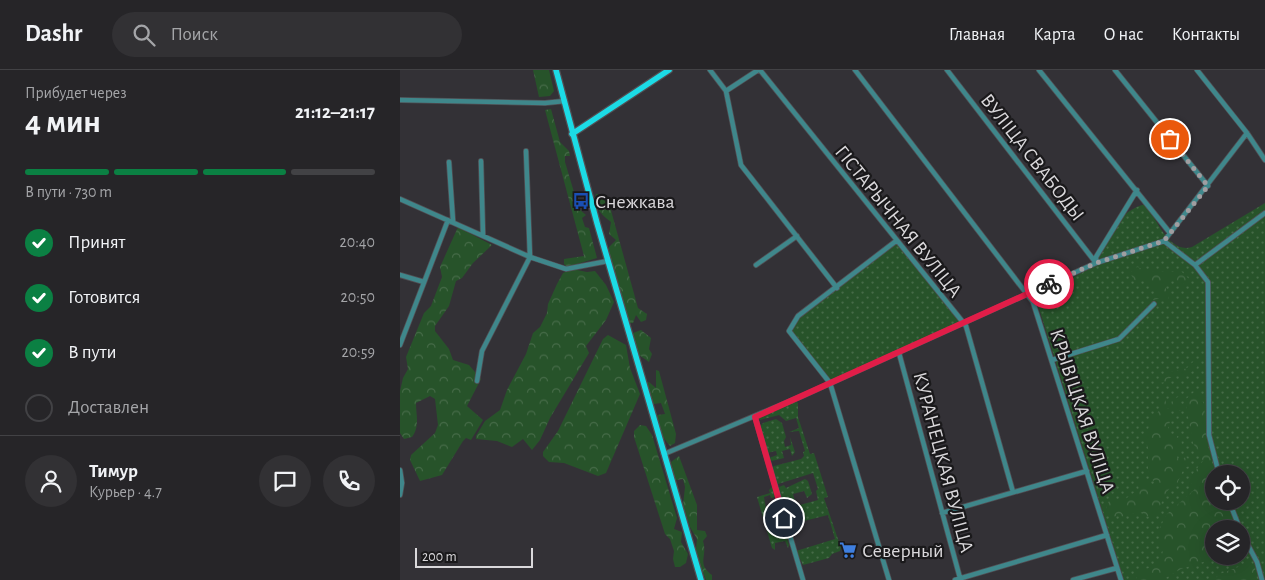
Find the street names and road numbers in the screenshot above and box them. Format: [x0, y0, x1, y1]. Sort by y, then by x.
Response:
street label: ВУЛІЦА СВАБОДЫ [976, 90, 1088, 225]
street label: ГІСТАРЫЧНАЯ ВУЛІЦА [831, 142, 966, 302]
street label: КРЫВІЦКАЯ ВУЛІЦА [1046, 327, 1118, 496]
street label: КУРАНЕЦКАЯ ВУЛІЦА [909, 370, 977, 555]

